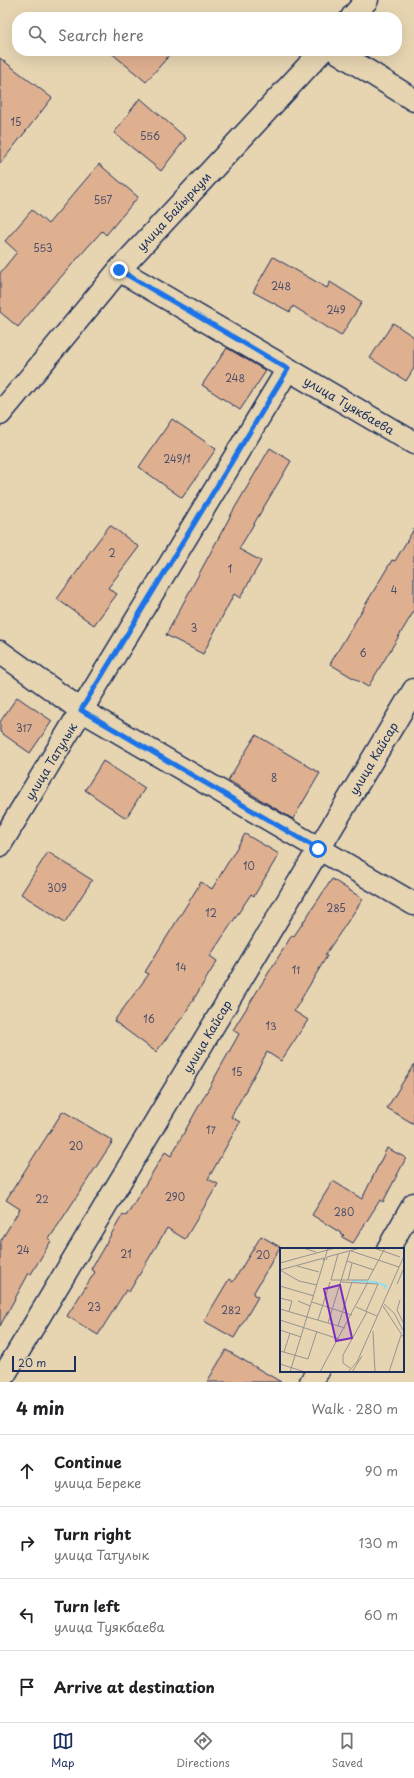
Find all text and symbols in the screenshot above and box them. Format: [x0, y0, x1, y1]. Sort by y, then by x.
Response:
search box [12, 12, 402, 56]
icon: search [26, 23, 48, 45]
text: Search here [58, 23, 144, 46]
house number: 15 [11, 114, 21, 129]
house number: 556 [140, 128, 160, 143]
street label: улица Байыркум [132, 168, 215, 255]
house number: 557 [94, 192, 113, 207]
house number: 553 [33, 240, 53, 255]
route end [110, 261, 128, 279]
house number: 248 [271, 278, 291, 293]
house number: 249 [326, 302, 346, 317]
house number: 248 [225, 370, 245, 385]
street label: улица Туякбаева [301, 371, 398, 439]
house number: 249/1 [163, 451, 191, 466]
house number: 2 [108, 545, 116, 560]
house number: 1 [228, 561, 232, 576]
house number: 4 [391, 582, 398, 597]
house number: 3 [191, 620, 197, 635]
house number: 6 [359, 645, 367, 660]
street label: улица Татулык [20, 718, 82, 803]
street label: улица Кайсар [344, 718, 402, 798]
house number: 317 [16, 720, 32, 735]
house number: 8 [271, 770, 277, 785]
route start [309, 840, 327, 858]
house number: 10 [243, 858, 255, 873]
house number: 309 [47, 880, 67, 895]
house number: 285 [326, 900, 346, 915]
house number: 12 [205, 905, 217, 920]
house number: 14 [175, 959, 187, 974]
house number: 11 [292, 962, 300, 977]
street label: улица Кайсар [178, 996, 236, 1076]
house number: 16 [143, 1011, 155, 1026]
house number: 13 [265, 1018, 277, 1033]
house number: 15 [232, 1064, 242, 1079]
house number: 17 [206, 1122, 217, 1137]
house number: 20 [69, 1138, 83, 1153]
house number: 290 [165, 1189, 185, 1204]
house number: 22 [35, 1191, 49, 1206]
house number: 280 [334, 1204, 354, 1219]
house number: 24 [16, 1242, 30, 1257]
house number: 21 [120, 1246, 132, 1261]
house number: 20 [256, 1247, 270, 1262]
inset map [280, 1248, 404, 1372]
house number: 23 [87, 1299, 101, 1314]
house number: 282 [221, 1302, 241, 1317]
scale bar [12, 1354, 76, 1373]
text: 20 m [18, 1354, 46, 1371]
text: 4 min [16, 1395, 64, 1421]
text: Walk · 280 m [311, 1399, 398, 1418]
text: Continue [54, 1450, 122, 1473]
icon: ahead [16, 1460, 38, 1482]
text: 90 m [365, 1461, 398, 1480]
text: улица Береке [54, 1473, 141, 1492]
text: Turn right [54, 1522, 131, 1545]
icon: right [16, 1532, 38, 1554]
text: 130 m [359, 1533, 398, 1552]
text: улица Татулык [54, 1545, 149, 1564]
text: Turn left [54, 1594, 120, 1617]
icon: left [16, 1604, 38, 1626]
text: 60 m [364, 1605, 398, 1624]
text: улица Туякбаева [54, 1617, 165, 1636]
text: Arrive at destination [54, 1675, 215, 1698]
icon: arrive [16, 1676, 38, 1698]
tab: Map [51, 1730, 74, 1771]
tab: Directions [176, 1730, 230, 1771]
tab: Saved [332, 1730, 363, 1771]

